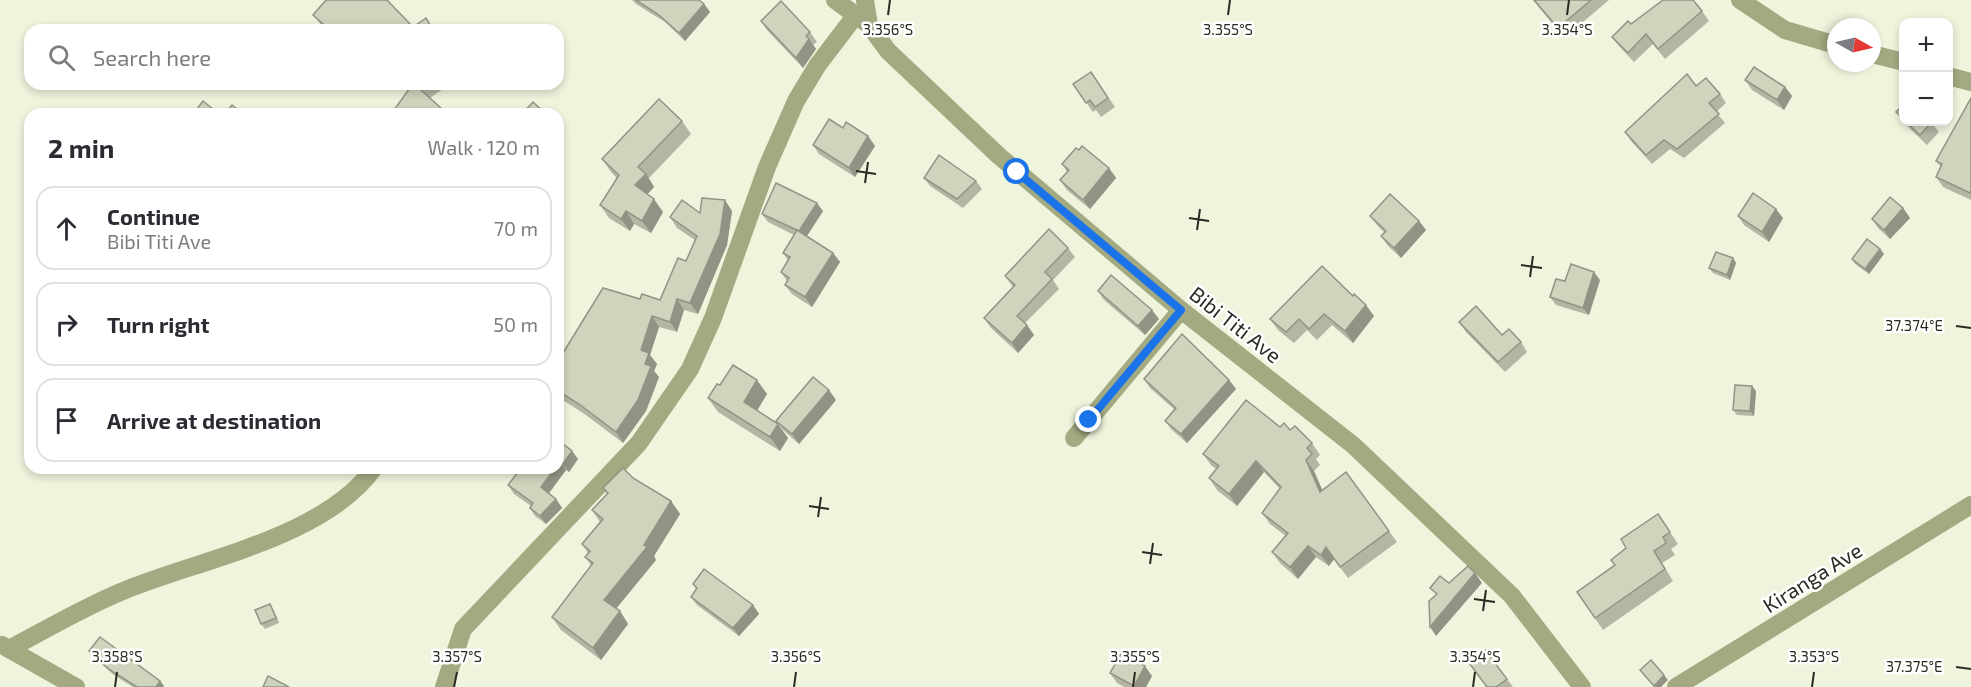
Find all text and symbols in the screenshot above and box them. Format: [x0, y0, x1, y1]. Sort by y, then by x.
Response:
north arrow [1827, 18, 1881, 72]
map controls [1899, 18, 1953, 126]
button: + [1899, 18, 1953, 72]
text: 3.356°S [863, 20, 913, 38]
text: 3.355°S [1203, 20, 1253, 38]
text: 3.354°S [1541, 20, 1593, 38]
search box [24, 24, 564, 90]
icon: search [45, 41, 78, 74]
text: Search here [93, 44, 211, 70]
button: − [1899, 72, 1953, 126]
text: 2 min [48, 132, 114, 163]
text: Walk · 120 m [428, 135, 540, 159]
route start [1003, 158, 1029, 184]
text: Continue [107, 203, 200, 229]
icon: ahead [50, 212, 83, 245]
text: 70 m [494, 216, 538, 240]
text: Bibi Titi Ave [107, 229, 211, 253]
street label: Bibi Titi Ave [1185, 280, 1287, 368]
icon: right [50, 308, 83, 341]
text: Turn right [107, 311, 209, 337]
text: 50 m [493, 312, 538, 336]
text: 37.374°E [1885, 316, 1943, 334]
icon: arrive [50, 404, 83, 437]
route end [1075, 406, 1101, 432]
text: Arrive at destination [107, 407, 321, 433]
street label: Kiranga Ave [1758, 537, 1866, 617]
text: 3.358°S [91, 647, 143, 665]
text: 3.357°S [432, 647, 482, 665]
text: 3.356°S [771, 647, 821, 665]
text: 3.355°S [1110, 647, 1160, 665]
text: 3.354°S [1449, 647, 1501, 665]
text: 3.353°S [1789, 647, 1839, 665]
text: 37.375°E [1886, 657, 1942, 675]

